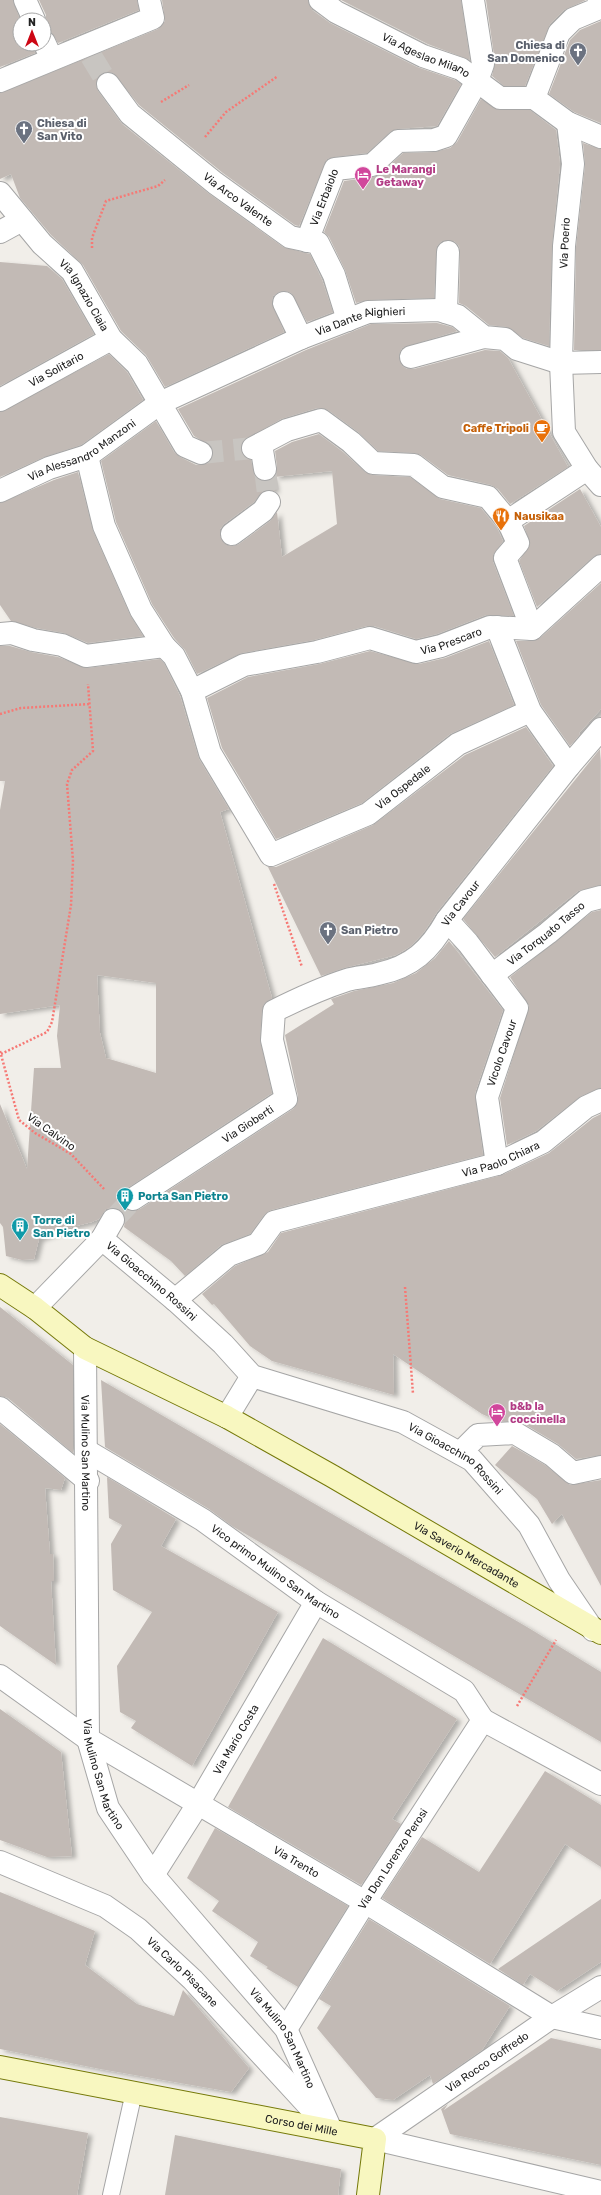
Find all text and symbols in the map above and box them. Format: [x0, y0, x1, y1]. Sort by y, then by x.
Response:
north arrow [12, 12, 52, 52]
text: N [28, 16, 36, 29]
street label: Via Ageslao Milano [380, 30, 473, 80]
place label: Chiesa di San Domenico [487, 39, 565, 65]
church icon: Chiesa di San Domenico [568, 41, 588, 66]
place label: Chiesa di San Vito [37, 117, 87, 143]
church icon: Chiesa di San Vito [14, 119, 34, 144]
place label: Le Marangi Getaway [376, 163, 436, 189]
hotel icon: Le Marangi Getaway [353, 165, 373, 190]
street label: Via Erbaiolo [307, 167, 341, 228]
street label: Via Arco Valente [201, 170, 276, 229]
street label: Via Poerio [557, 217, 573, 269]
street label: Via Ignazio Ciaia [57, 256, 112, 333]
street label: Via Dante Alighieri [313, 304, 406, 338]
street label: Via Solitario [26, 349, 86, 389]
street label: Via Alessandro Manzoni [26, 416, 138, 483]
cafe icon: Caffe Tripoli [532, 418, 552, 443]
place label: Caffe Tripoli [463, 422, 529, 435]
restaurant icon: Nausikaa [491, 506, 511, 531]
place label: Nausikaa [514, 510, 564, 523]
street label: Via Prescaro [419, 624, 484, 657]
street label: Via Ospedale [373, 761, 433, 812]
street label: Via Cavour [438, 877, 483, 928]
street label: Via Torquato Tasso [504, 899, 587, 968]
church icon: San Pietro [318, 920, 338, 945]
place label: San Pietro [341, 924, 398, 937]
street label: Vicolo Cavour [484, 1017, 520, 1088]
street label: Via Gioberti [219, 1102, 276, 1146]
street label: Via Calvino [24, 1110, 78, 1154]
street label: Via Paolo Chiara [460, 1138, 542, 1179]
building icon: Porta San Pietro [115, 1186, 135, 1211]
place label: Porta San Pietro [138, 1190, 228, 1203]
place label: Torre di San Pietro [33, 1214, 90, 1240]
building icon: Torre di San Pietro [10, 1216, 30, 1241]
street label: Via Gioacchino Rossini [104, 1239, 200, 1323]
street label: Via Mulino San Martino [79, 1395, 93, 1511]
place label: b&b la coccinella [510, 1400, 566, 1426]
hotel icon: b&b la coccinella [487, 1402, 507, 1427]
street label: Via Gioacchino Rossini [406, 1420, 506, 1497]
street label: Via Saverio Mercadante [411, 1519, 522, 1590]
street label: Vico primo Mulino San Martino [209, 1522, 342, 1621]
street label: Via Mario Costa [210, 1702, 261, 1777]
street label: Via Mulino San Martino [81, 1719, 127, 1832]
street label: Via Don Lorenzo Perosi [356, 1806, 430, 1912]
street label: Via Trento [271, 1843, 322, 1880]
street label: Via Carlo Pisacane [144, 1934, 221, 2010]
street label: Via Mulino San Martino [247, 1985, 318, 2090]
street label: Via Rocco Goffredo [443, 2029, 531, 2095]
street label: Corso dei Mille [264, 2112, 339, 2138]

